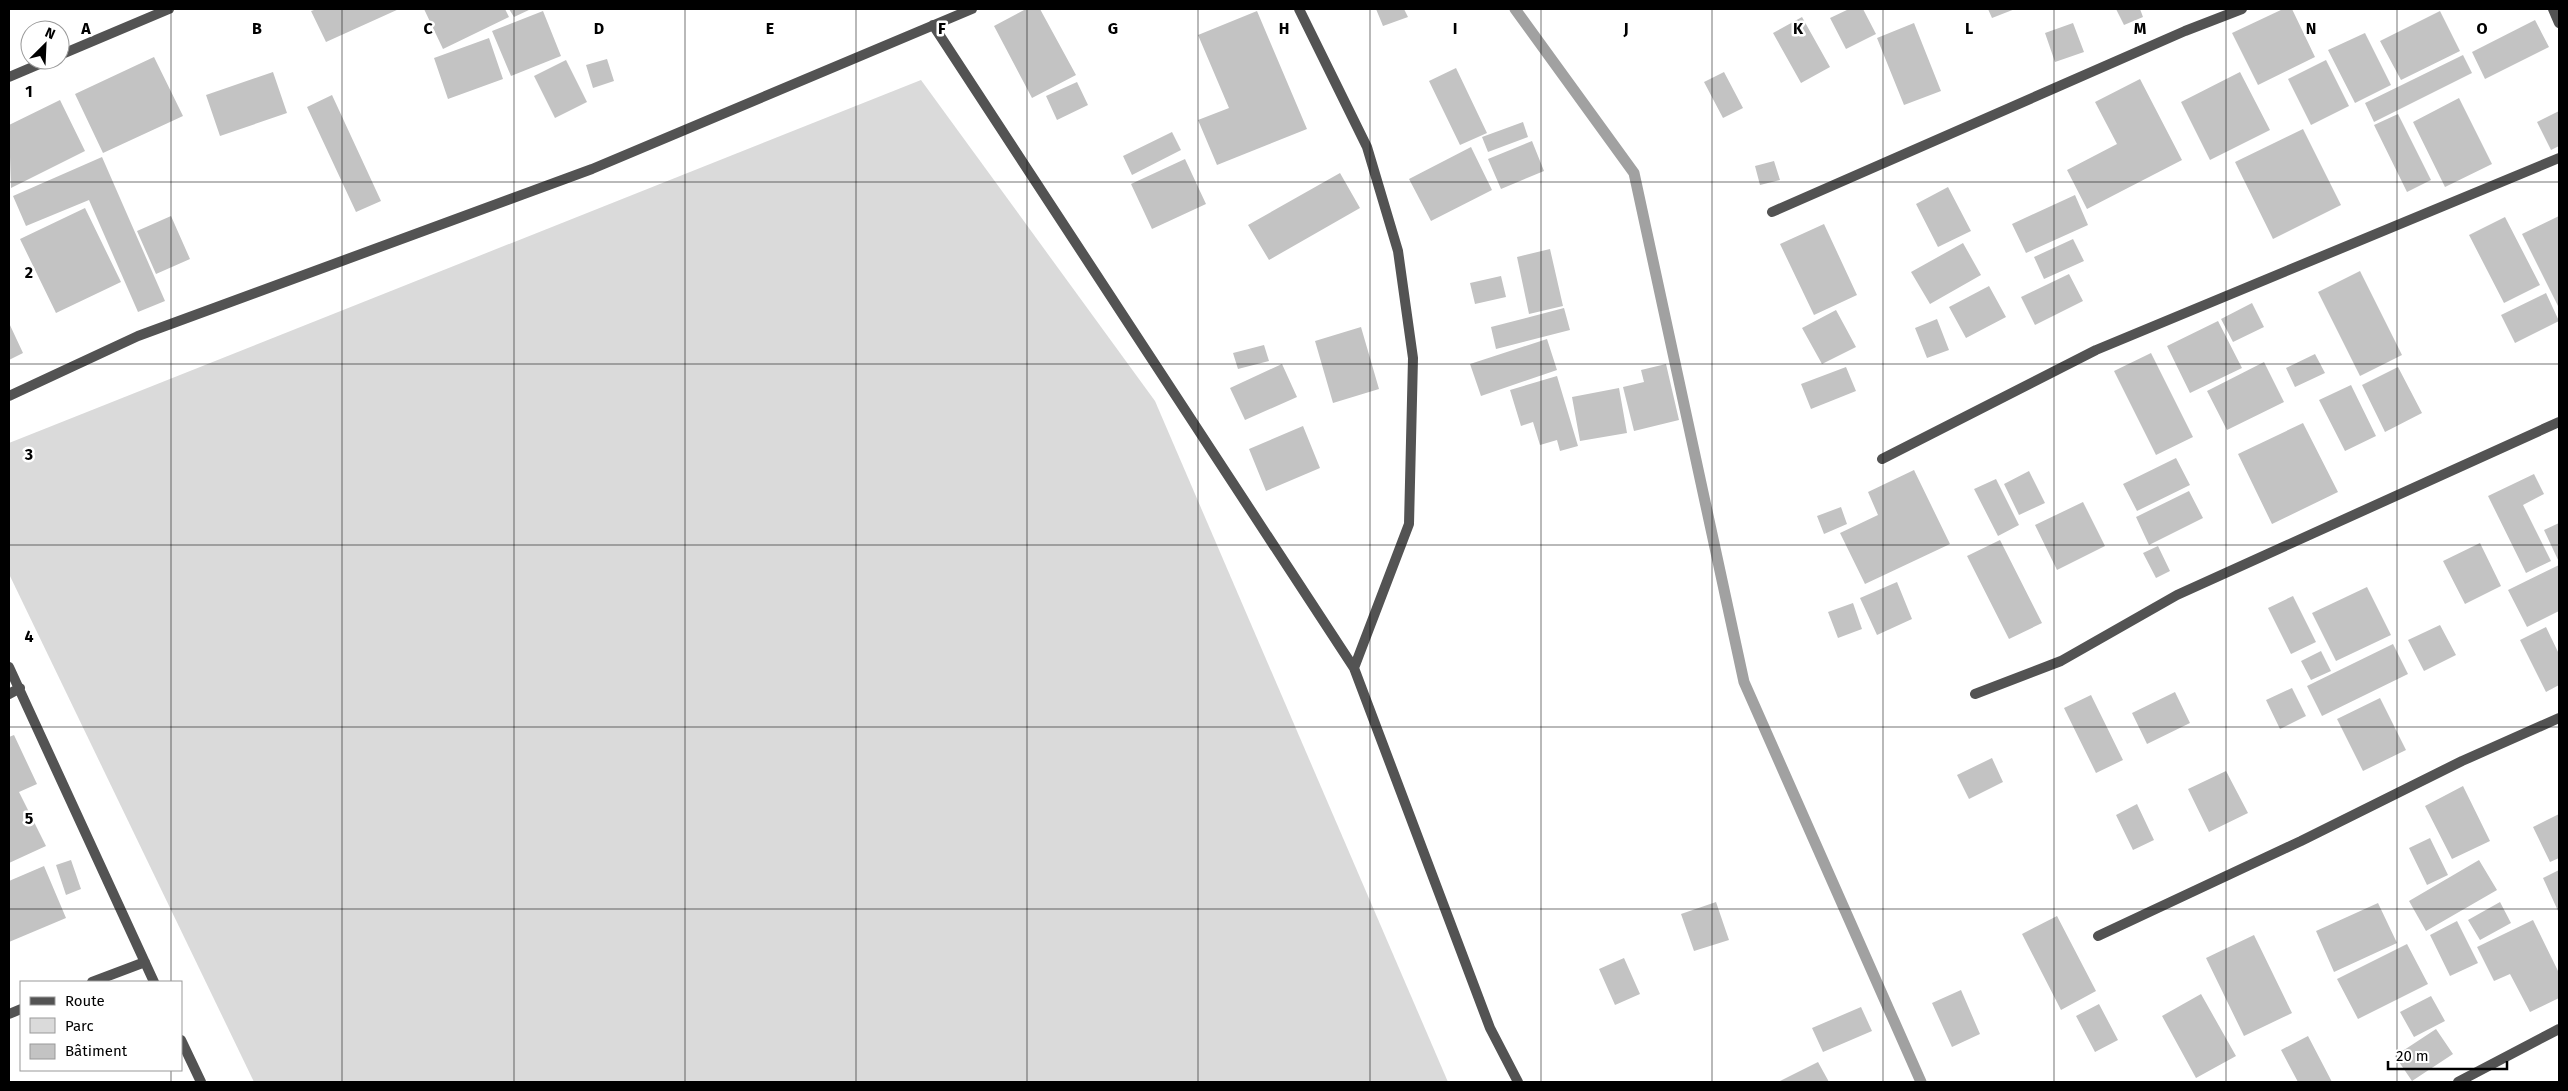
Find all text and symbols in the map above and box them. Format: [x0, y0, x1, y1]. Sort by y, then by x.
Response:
text: A [80, 19, 91, 38]
text: B [252, 19, 262, 38]
text: C [423, 19, 433, 38]
text: D [594, 19, 604, 38]
text: E [766, 19, 774, 38]
text: F [938, 19, 946, 38]
text: G [1108, 19, 1118, 38]
text: H [1279, 19, 1289, 38]
text: I [1453, 19, 1457, 38]
text: J [1622, 19, 1629, 38]
text: K [1793, 19, 1804, 38]
text: L [1965, 19, 1973, 38]
text: M [2134, 19, 2147, 38]
text: N [2306, 19, 2316, 38]
text: O [2476, 19, 2488, 38]
north arrow [20, 20, 70, 70]
text: N [42, 24, 58, 43]
text: 1 [25, 82, 33, 101]
text: 2 [25, 263, 33, 282]
text: 3 [24, 445, 33, 464]
text: 4 [24, 627, 34, 646]
text: 5 [25, 809, 34, 828]
legend [20, 981, 182, 1071]
text: Route [65, 992, 105, 1010]
text: Parc [65, 1017, 94, 1035]
scale bar [2388, 1038, 2507, 1070]
text: Bâtiment [65, 1042, 128, 1060]
text: 20 m [2396, 1047, 2429, 1065]

